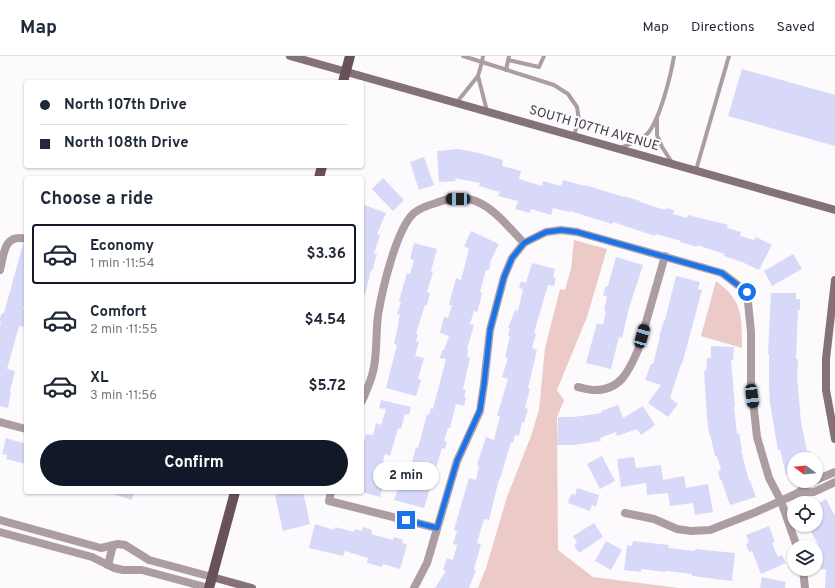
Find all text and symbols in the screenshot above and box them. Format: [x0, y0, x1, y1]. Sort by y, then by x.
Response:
text: Map [20, 16, 57, 40]
text: Map [643, 19, 669, 36]
text: Directions [691, 19, 755, 36]
text: Saved [777, 19, 815, 36]
text: North 107th Drive [64, 96, 187, 115]
street label: SOUTH 107TH AVENUE [527, 103, 661, 155]
text: North 108th Drive [64, 134, 189, 153]
text: Choose a ride [40, 188, 153, 211]
car [446, 193, 470, 205]
icon: car [42, 236, 78, 272]
text: Economy [90, 237, 154, 256]
text: $3.36 [306, 245, 346, 264]
text: 1 min · 11:54 [90, 256, 155, 272]
route start [738, 283, 756, 301]
icon: car [42, 302, 78, 338]
text: Comfort [90, 303, 147, 322]
text: $4.54 [305, 311, 346, 330]
text: 2 min · 11:55 [90, 322, 158, 338]
car [633, 323, 651, 349]
icon: car [42, 368, 78, 404]
text: XL [90, 369, 108, 388]
text: $5.72 [308, 377, 346, 396]
car [745, 383, 759, 409]
text: 3 min · 11:56 [90, 388, 157, 404]
button: Confirm [40, 440, 348, 486]
north arrow [787, 452, 823, 488]
map controls [787, 452, 823, 576]
callout: 2 min [373, 462, 439, 490]
text: 2 min [389, 468, 423, 484]
button: locate [787, 496, 823, 532]
route end [397, 511, 415, 529]
button: layers [787, 540, 823, 576]

